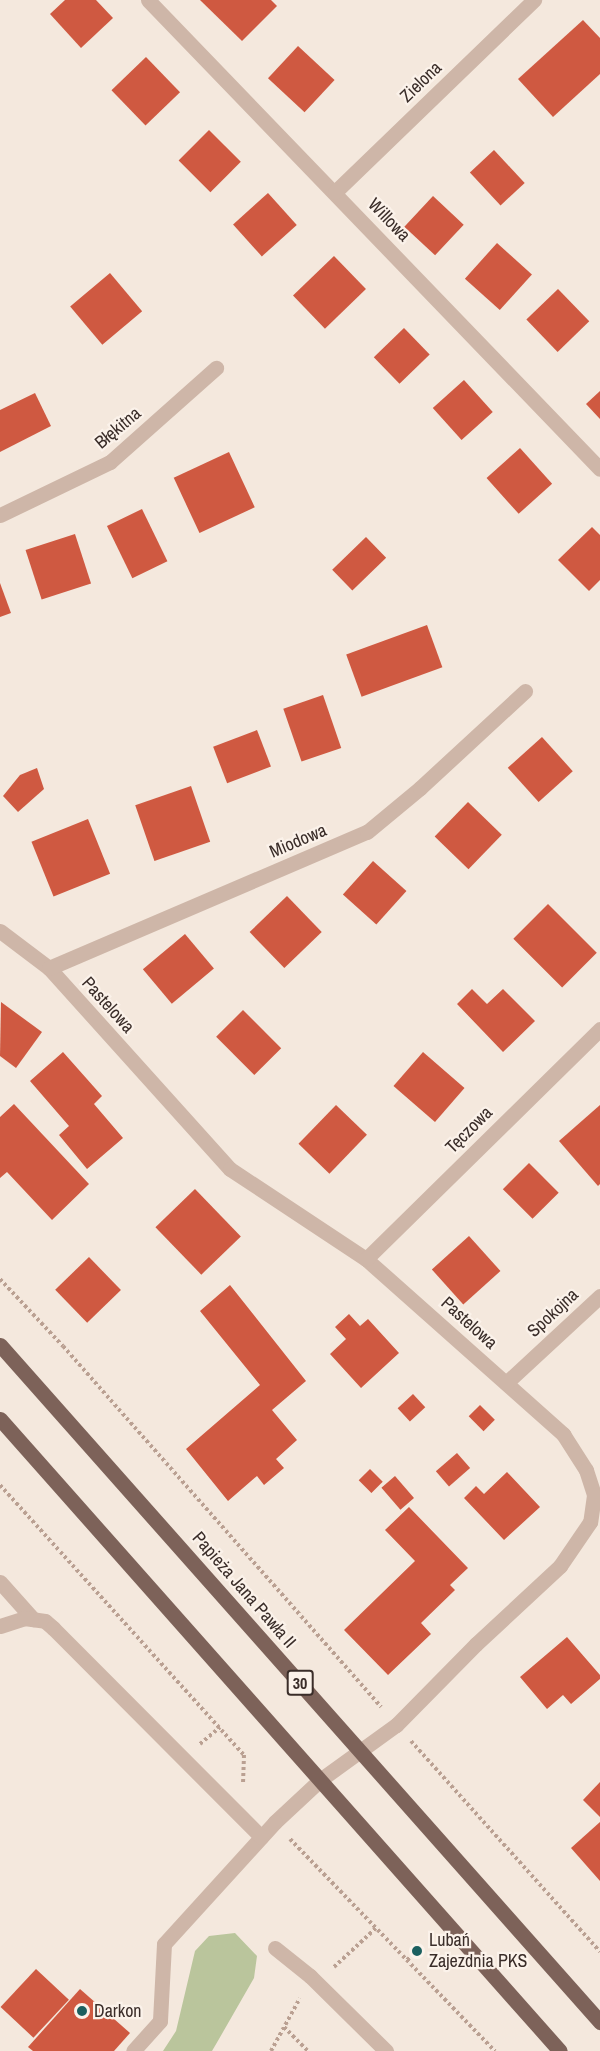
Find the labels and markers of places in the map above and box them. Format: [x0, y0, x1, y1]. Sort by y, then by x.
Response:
place label: Lubań Zajezdnia PKS [429, 1930, 527, 1972]
marker: Lubań Zajezdnia PKS [410, 1944, 424, 1958]
place label: Darkon [94, 2000, 142, 2022]
marker: Darkon [75, 2004, 89, 2018]

